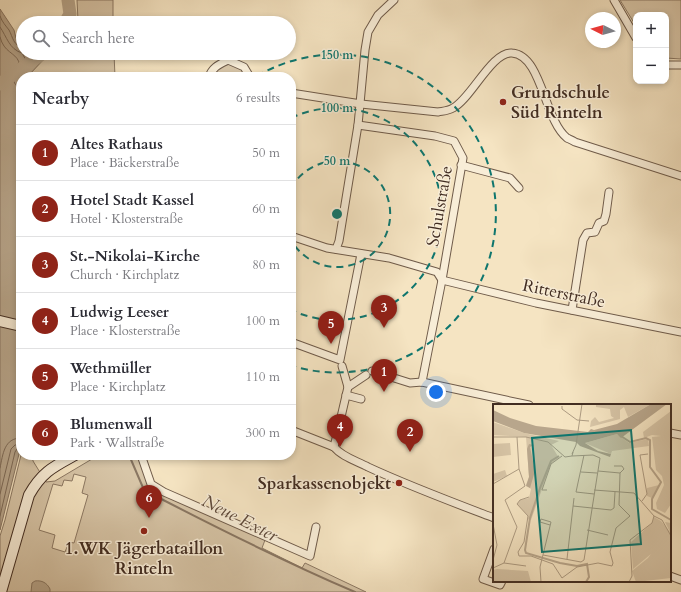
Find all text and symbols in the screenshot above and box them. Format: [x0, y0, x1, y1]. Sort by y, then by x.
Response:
north arrow [585, 12, 621, 48]
map controls [633, 12, 669, 84]
button: + [633, 12, 669, 48]
search box [16, 16, 296, 60]
icon: search [30, 27, 52, 49]
text: Search here [62, 28, 135, 48]
text: 150 m [321, 47, 354, 63]
button: − [633, 48, 669, 84]
place label: Grundschule Süd Rinteln [511, 81, 610, 124]
text: Nearby [32, 87, 89, 110]
text: 6 results [236, 89, 280, 107]
marker: Grundschule Süd Rinteln [498, 97, 508, 107]
text: 100 m [321, 100, 354, 116]
text: Altes Rathaus [70, 134, 163, 154]
text: 1 [42, 144, 48, 162]
text: 50 m [252, 144, 280, 162]
text: 50 m [324, 153, 351, 169]
text: Place · Bäckerstraße [70, 154, 179, 172]
street label: Schulstraße [421, 164, 458, 248]
text: Hotel Stadt Kassel [70, 190, 194, 210]
text: 2 [42, 200, 48, 218]
text: 60 m [252, 200, 280, 218]
centre of rings [330, 207, 344, 221]
text: Hotel · Klosterstraße [70, 210, 183, 228]
text: St.-Nikolai-Kirche [70, 246, 200, 266]
text: 3 [42, 256, 48, 274]
text: 80 m [252, 256, 280, 274]
text: Church · Kirchplatz [70, 266, 179, 284]
street label: Ritterstraße [521, 274, 607, 313]
pin: 3 [371, 295, 397, 328]
text: Ludwig Leeser [70, 302, 169, 322]
pin: 5 [318, 311, 344, 344]
text: 4 [42, 312, 48, 330]
text: 100 m [246, 312, 280, 330]
text: Place · Klosterstraße [70, 322, 180, 340]
text: Wethmüller [70, 358, 151, 378]
pin: 1 [371, 359, 397, 392]
text: 5 [42, 368, 48, 386]
text: 110 m [246, 368, 280, 386]
text: Place · Kirchplatz [70, 378, 166, 396]
your location [426, 382, 446, 402]
inset map [493, 404, 671, 582]
text: Blumenwall [70, 414, 152, 434]
pin: 4 [327, 414, 353, 447]
pin: 2 [397, 419, 423, 452]
text: 6 [42, 424, 48, 442]
text: 300 m [246, 424, 280, 442]
text: Park · Wallstraße [70, 434, 164, 452]
place label: Sparkassenobjekt [258, 472, 391, 495]
marker: Sparkassenobjekt [394, 478, 404, 488]
pin: 6 [136, 485, 162, 518]
water label: Neue Exter [198, 489, 283, 549]
marker: 1.WK Jägerbataillon Rinteln [139, 526, 149, 536]
place label: 1.WK Jägerbataillon Rinteln [65, 537, 223, 580]

